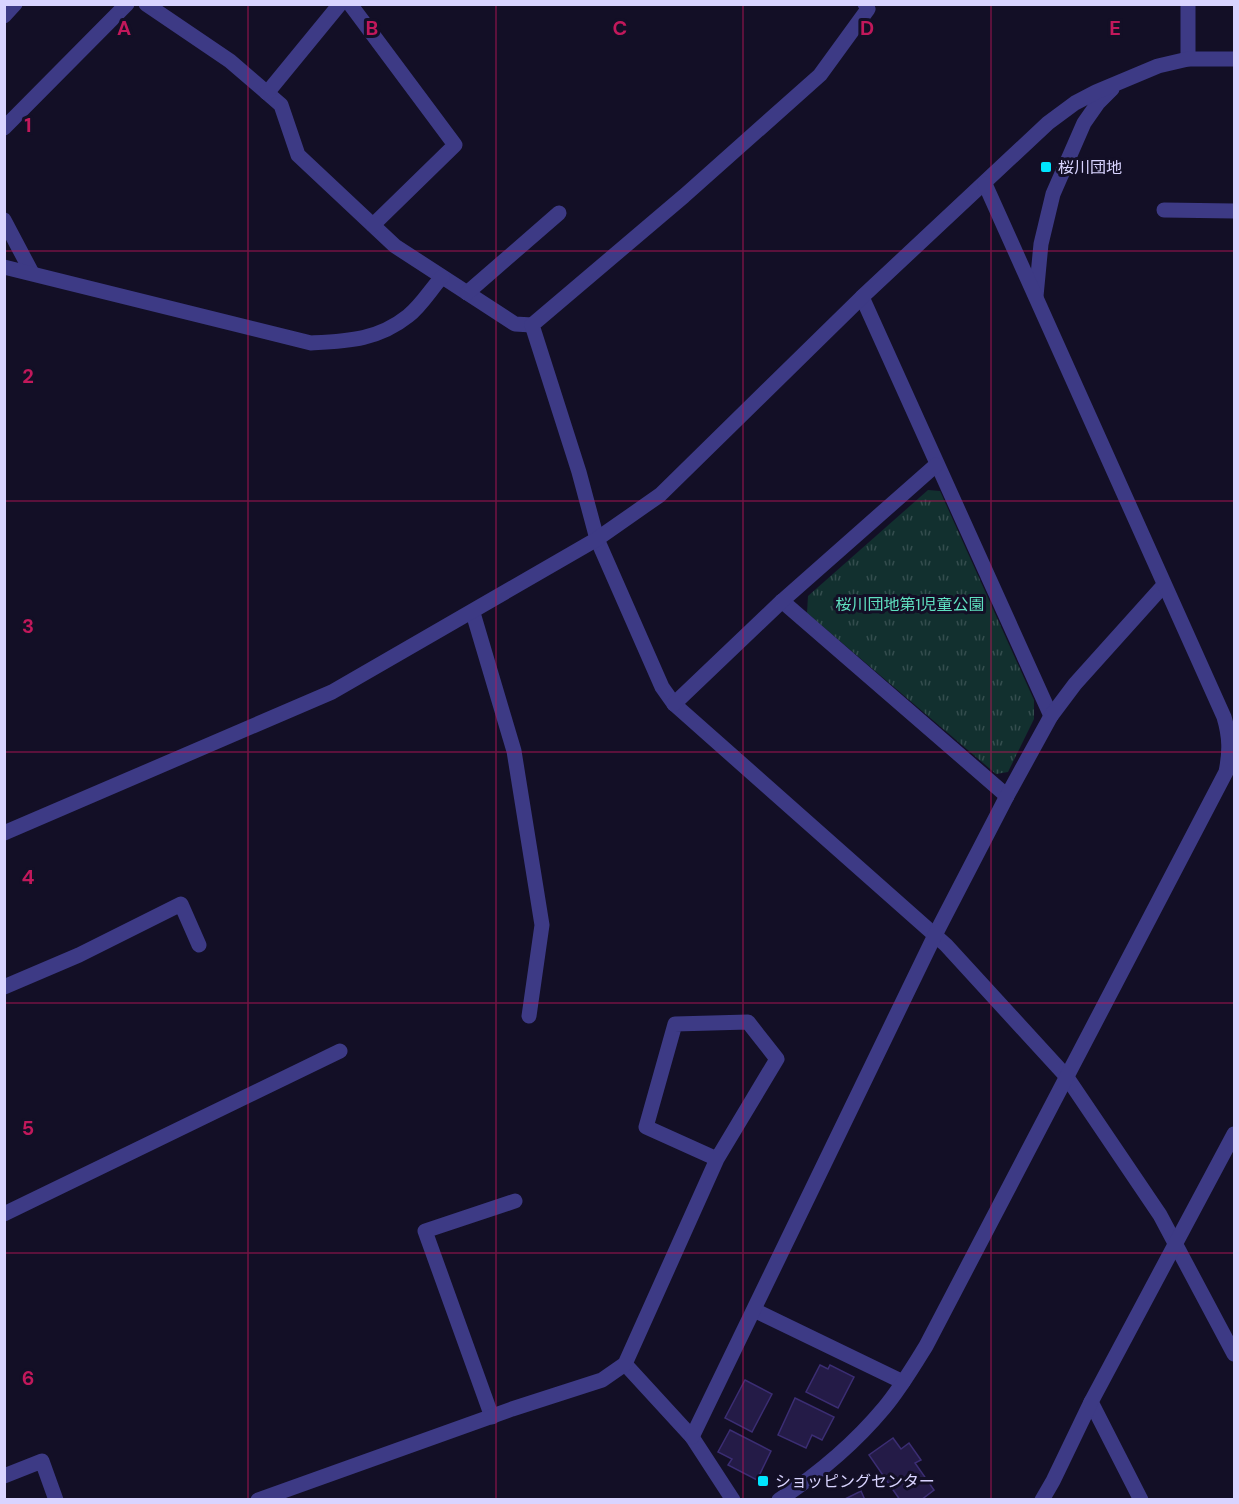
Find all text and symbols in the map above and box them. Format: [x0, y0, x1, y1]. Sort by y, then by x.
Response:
text: A [117, 15, 131, 41]
text: B [366, 15, 378, 41]
text: C [613, 15, 627, 41]
text: D [860, 15, 874, 41]
text: E [1109, 15, 1121, 41]
text: 1 [24, 112, 32, 138]
place label: 桜川団地 [1058, 157, 1122, 178]
marker: 桜川団地 [1039, 160, 1053, 174]
text: 2 [22, 363, 34, 389]
park label: 桜川団地第1児童公園 [836, 594, 985, 615]
text: 3 [22, 613, 34, 639]
text: 4 [22, 864, 35, 890]
text: 5 [22, 1115, 34, 1141]
text: 6 [22, 1365, 34, 1391]
place label: ショッピングセンター [775, 1471, 935, 1492]
marker: ショッピングセンター [756, 1474, 770, 1488]

